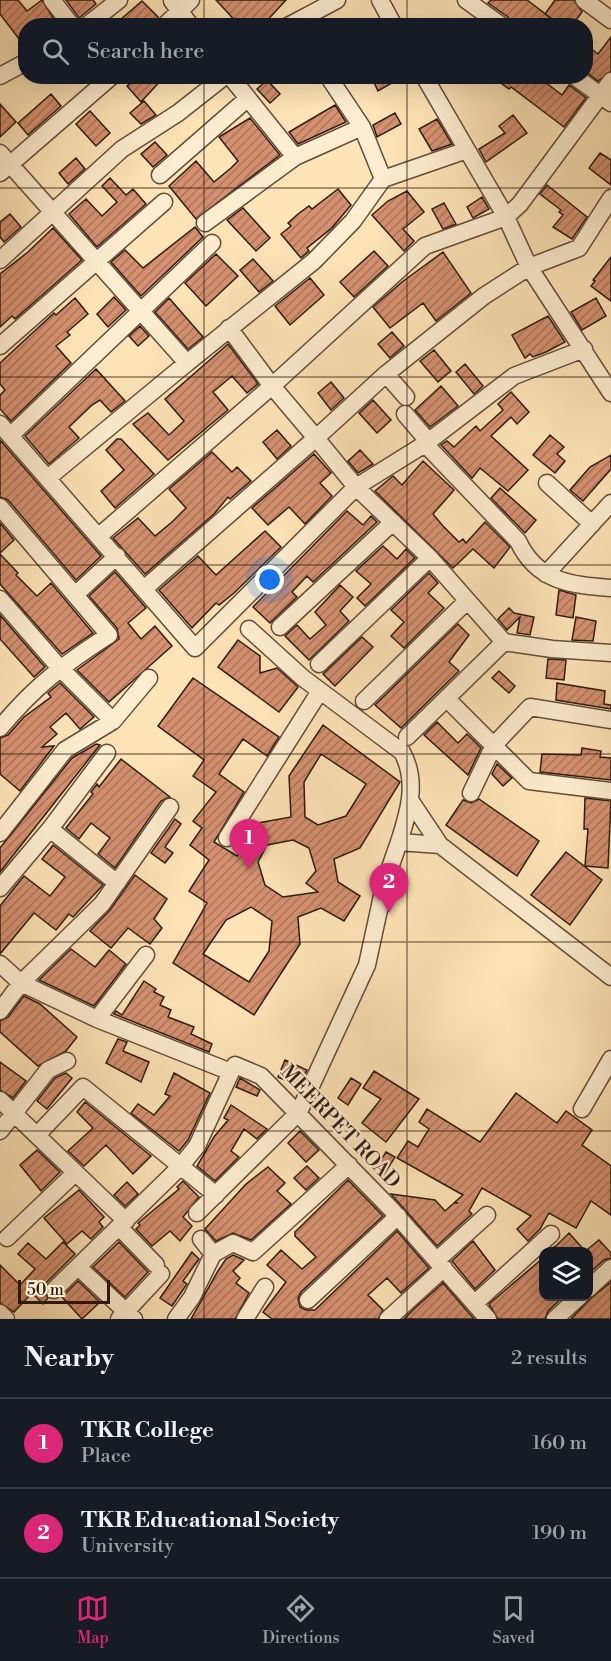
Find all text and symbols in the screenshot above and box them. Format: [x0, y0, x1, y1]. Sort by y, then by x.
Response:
search box [18, 18, 593, 84]
icon: search [39, 35, 72, 68]
text: Search here [87, 38, 204, 65]
your location [255, 565, 284, 594]
pin: 1 [230, 820, 268, 869]
pin: 2 [370, 864, 408, 913]
street label: MEERPET ROAD [275, 1060, 405, 1194]
map controls [539, 1247, 593, 1301]
button: layers [539, 1247, 593, 1301]
scale bar [18, 1277, 110, 1304]
text: 50 m [27, 1280, 64, 1300]
text: Nearby [24, 1342, 114, 1374]
text: 2 results [511, 1346, 587, 1371]
text: TKR College [81, 1417, 214, 1444]
text: 1 [39, 1431, 48, 1456]
text: 160 m [532, 1431, 587, 1456]
text: Place [81, 1444, 131, 1469]
text: TKR Educational Society [81, 1507, 339, 1534]
text: 2 [37, 1521, 50, 1546]
text: 190 m [532, 1521, 587, 1546]
text: University [81, 1534, 174, 1559]
tab: Map [76, 1592, 109, 1648]
tab: Directions [262, 1592, 340, 1648]
tab: Saved [492, 1592, 535, 1648]

